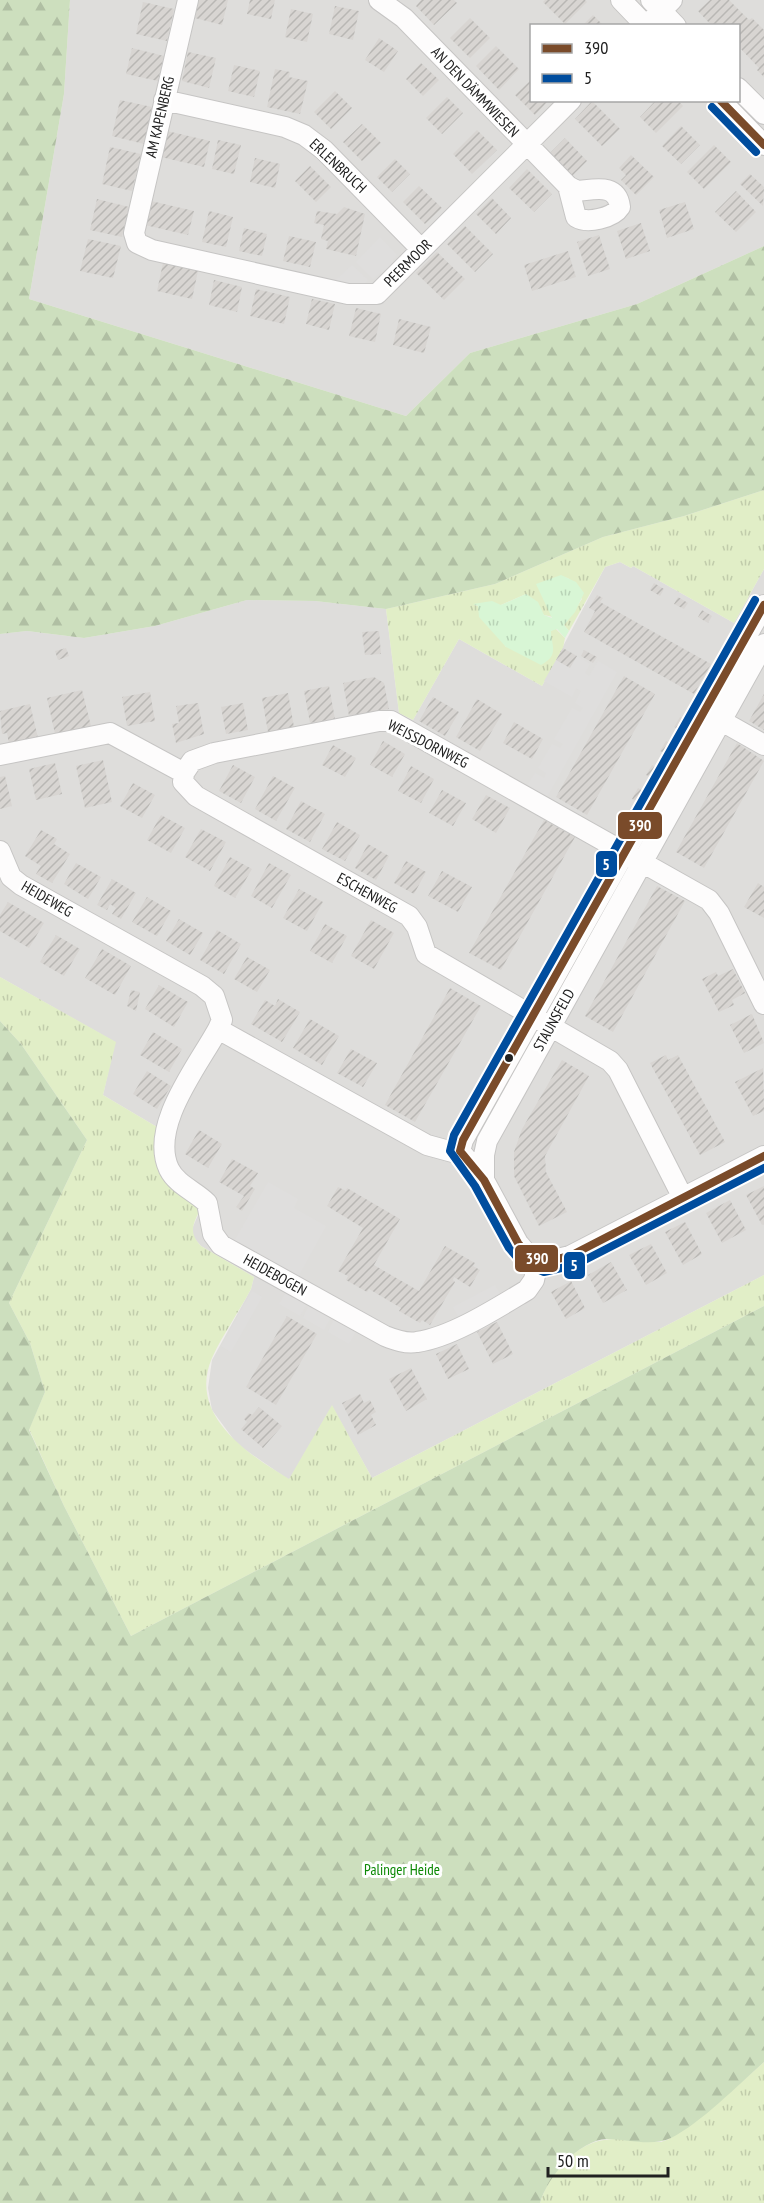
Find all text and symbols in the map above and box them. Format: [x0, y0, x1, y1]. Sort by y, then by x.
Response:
legend [530, 24, 740, 102]
text: 390 [584, 36, 608, 59]
street label: AN DEN DÄMMWIESEN [427, 42, 523, 141]
text: 5 [584, 66, 592, 89]
street label: AM KAPENBERG [141, 74, 178, 159]
street label: ERLENBRUCH [306, 134, 371, 197]
street label: PEERMOOR [380, 235, 436, 291]
street label: WEISSDORNWEG [385, 715, 472, 772]
line badge: 390 [617, 811, 663, 840]
text: 390 [629, 815, 652, 835]
line badge: 5 [595, 850, 618, 878]
text: 5 [602, 854, 610, 874]
street label: ESCHENWEG [334, 868, 401, 917]
street label: HEIDEWEG [18, 876, 76, 921]
street label: STAUNSFELD [529, 985, 579, 1054]
unlabelled marker [503, 1052, 515, 1064]
line badge: 390 [514, 1244, 559, 1273]
text: 390 [526, 1248, 549, 1268]
street label: HEIDEBOGEN [240, 1249, 310, 1300]
line badge: 5 [563, 1251, 586, 1280]
text: 5 [570, 1255, 578, 1275]
park label: Palinger Heide [364, 1860, 440, 1879]
scale bar [548, 2140, 668, 2178]
text: 50 m [557, 2149, 589, 2172]

